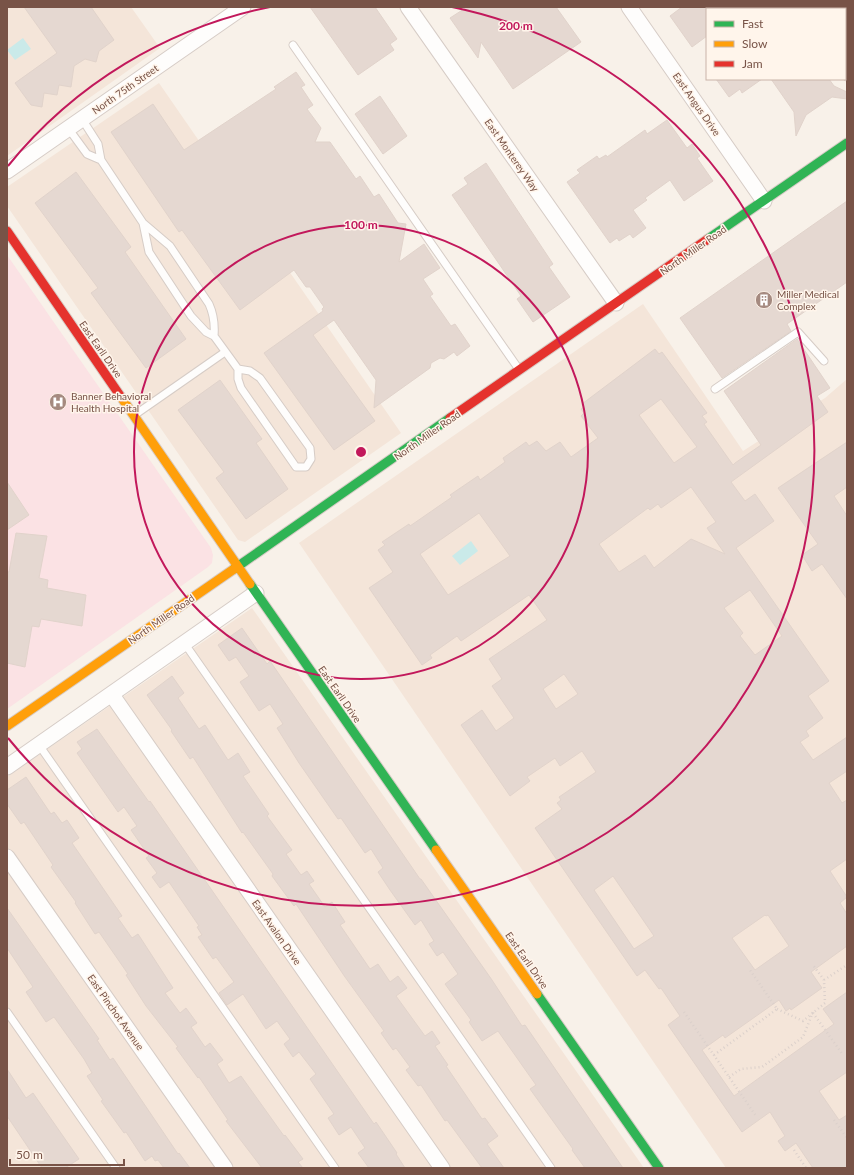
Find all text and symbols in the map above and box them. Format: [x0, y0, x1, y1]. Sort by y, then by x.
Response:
legend [706, 8, 846, 80]
text: Fast [742, 16, 764, 31]
text: 200 m [499, 18, 533, 33]
text: Slow [742, 36, 768, 51]
text: Jam [742, 56, 763, 71]
street label: North 75th Street [90, 61, 161, 116]
street label: East Angus Drive [671, 70, 723, 138]
street label: East Monterey Way [482, 116, 542, 194]
text: 100 m [344, 217, 378, 232]
street label: North Miller Road [657, 223, 729, 277]
place label: Miller Medical Complex [777, 288, 839, 312]
building icon: Miller Medical Complex [754, 290, 774, 310]
street label: East Earll Drive [77, 318, 125, 380]
place label: Banner Behavioral Health Hospital [71, 390, 151, 414]
hospital icon: Banner Behavioral Health Hospital [48, 392, 68, 412]
street label: North Miller Road [391, 408, 463, 462]
centre of rings [354, 445, 368, 459]
street label: North Miller Road [125, 592, 197, 646]
street label: East Earll Drive [316, 663, 364, 725]
street label: East Avalon Drive [250, 897, 304, 967]
street label: East Earll Drive [503, 929, 551, 991]
street label: East Pinchot Avenue [85, 972, 147, 1052]
scale bar [10, 1141, 124, 1167]
text: 50 m [16, 1147, 43, 1162]

